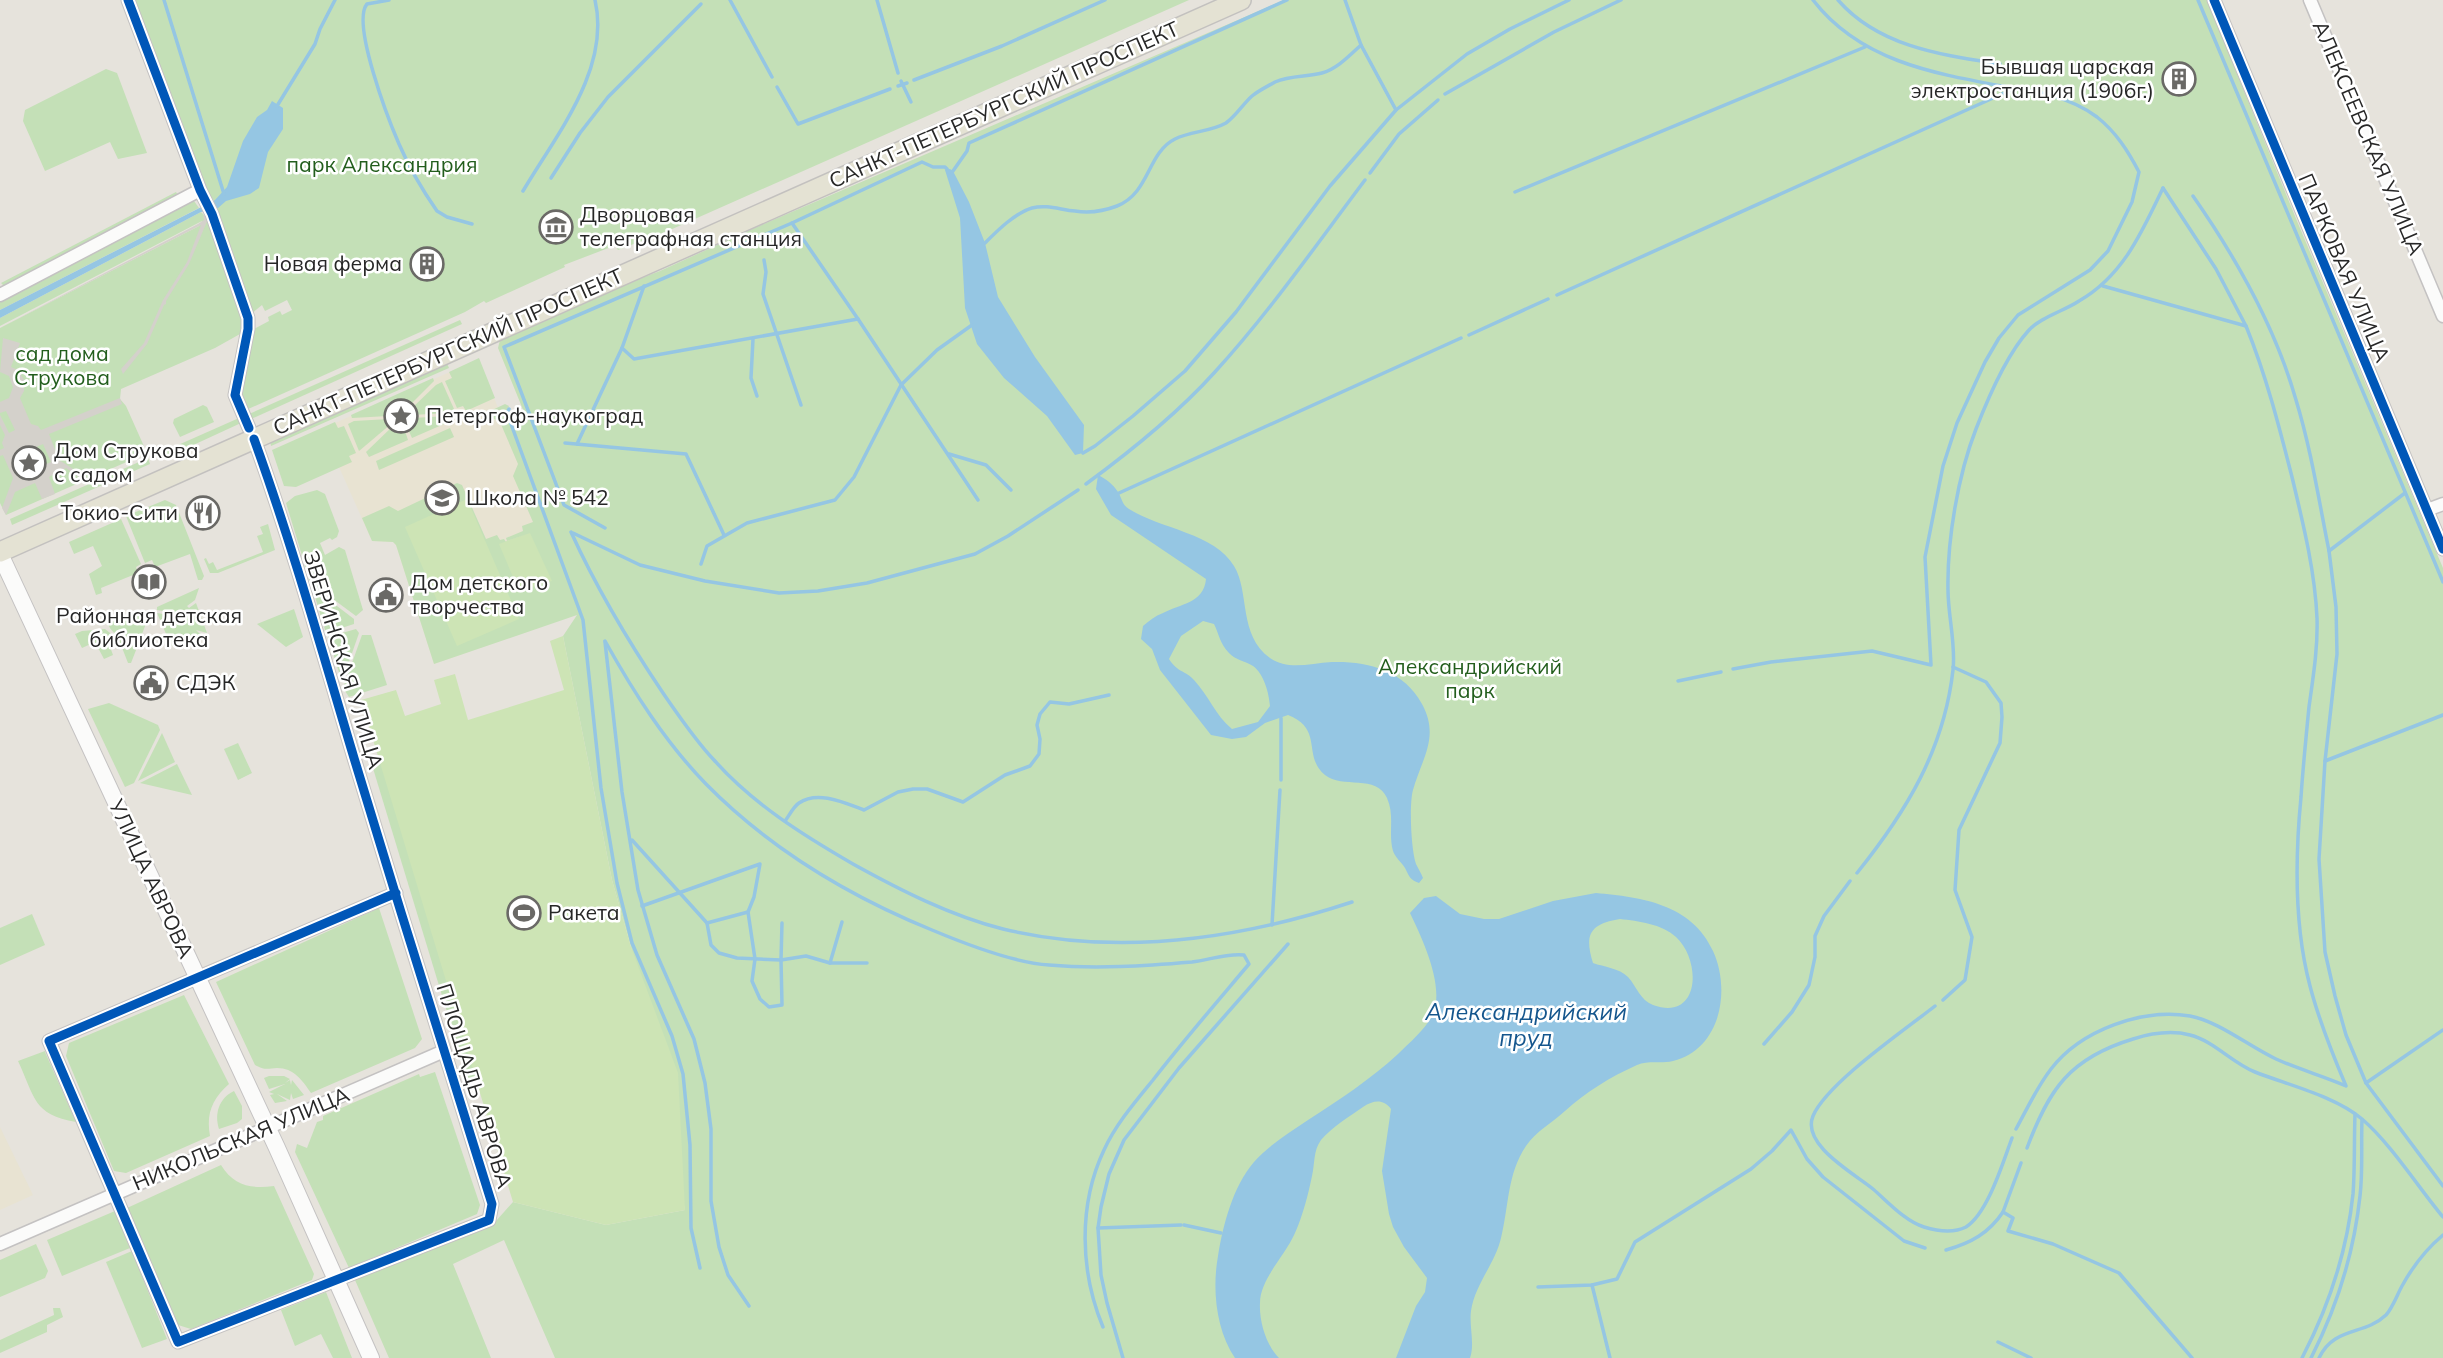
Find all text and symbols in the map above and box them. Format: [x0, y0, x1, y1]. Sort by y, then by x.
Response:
street label: САНКТ-ПЕТЕРБУРГСКИЙ ПРОСПЕКТ [825, 15, 1183, 193]
street label: АЛЕКСЕЕВСКАЯ УЛИЦА [2308, 17, 2430, 259]
place label: Бывшая царская электростанция (1906г.) [1911, 53, 2154, 103]
building icon: Бывшая царская электростанция (1906г.) [2160, 60, 2198, 98]
park label: парк Александрия [286, 151, 478, 177]
street label: ПАРКОВАЯ УЛИЦА [2293, 169, 2397, 366]
place label: Дворцовая телеграфная станция [580, 201, 802, 251]
museum icon: Дворцовая телеграфная станция [537, 208, 575, 246]
building icon: Новая ферма [408, 245, 446, 283]
place label: Новая ферма [264, 250, 402, 276]
street label: САНКТ-ПЕТЕРБУРГСКИЙ ПРОСПЕКТ [269, 262, 627, 440]
park label: сад дома Струкова [14, 340, 110, 390]
place icon: Петергоф-наукоград [382, 397, 420, 435]
place label: Петергоф-наукоград [426, 402, 644, 428]
place label: Дом Струкова с садом [54, 437, 199, 487]
place icon: Дом Струкова с садом [10, 444, 48, 482]
school or university icon: Школа № 542 [423, 479, 461, 517]
place label: Школа № 542 [466, 484, 609, 510]
restaurant icon: Токио-Сити [184, 494, 222, 532]
place label: Токио-Сити [61, 499, 178, 525]
street label: ЗВЕРИНСКАЯ УЛИЦА [298, 547, 390, 773]
library icon: Районная детская библиотека [130, 563, 168, 601]
place label: Дом детского творчества [410, 569, 548, 619]
public building icon: Дом детского творчества [367, 576, 405, 614]
place label: Районная детская библиотека [56, 602, 242, 652]
park label: Александрийский парк [1378, 653, 1562, 703]
public building icon: СДЭК [132, 664, 170, 702]
place label: СДЭК [176, 669, 236, 695]
street label: УЛИЦА АВРОВА [103, 794, 200, 963]
sports icon: Ракета [505, 894, 543, 932]
place label: Ракета [548, 899, 620, 925]
street label: ПЛОЩАДЬ АВРОВА [431, 980, 519, 1192]
water label: Александрийский пруд [1424, 997, 1627, 1052]
street label: НИКОЛЬСКАЯ УЛИЦА [128, 1080, 353, 1196]

